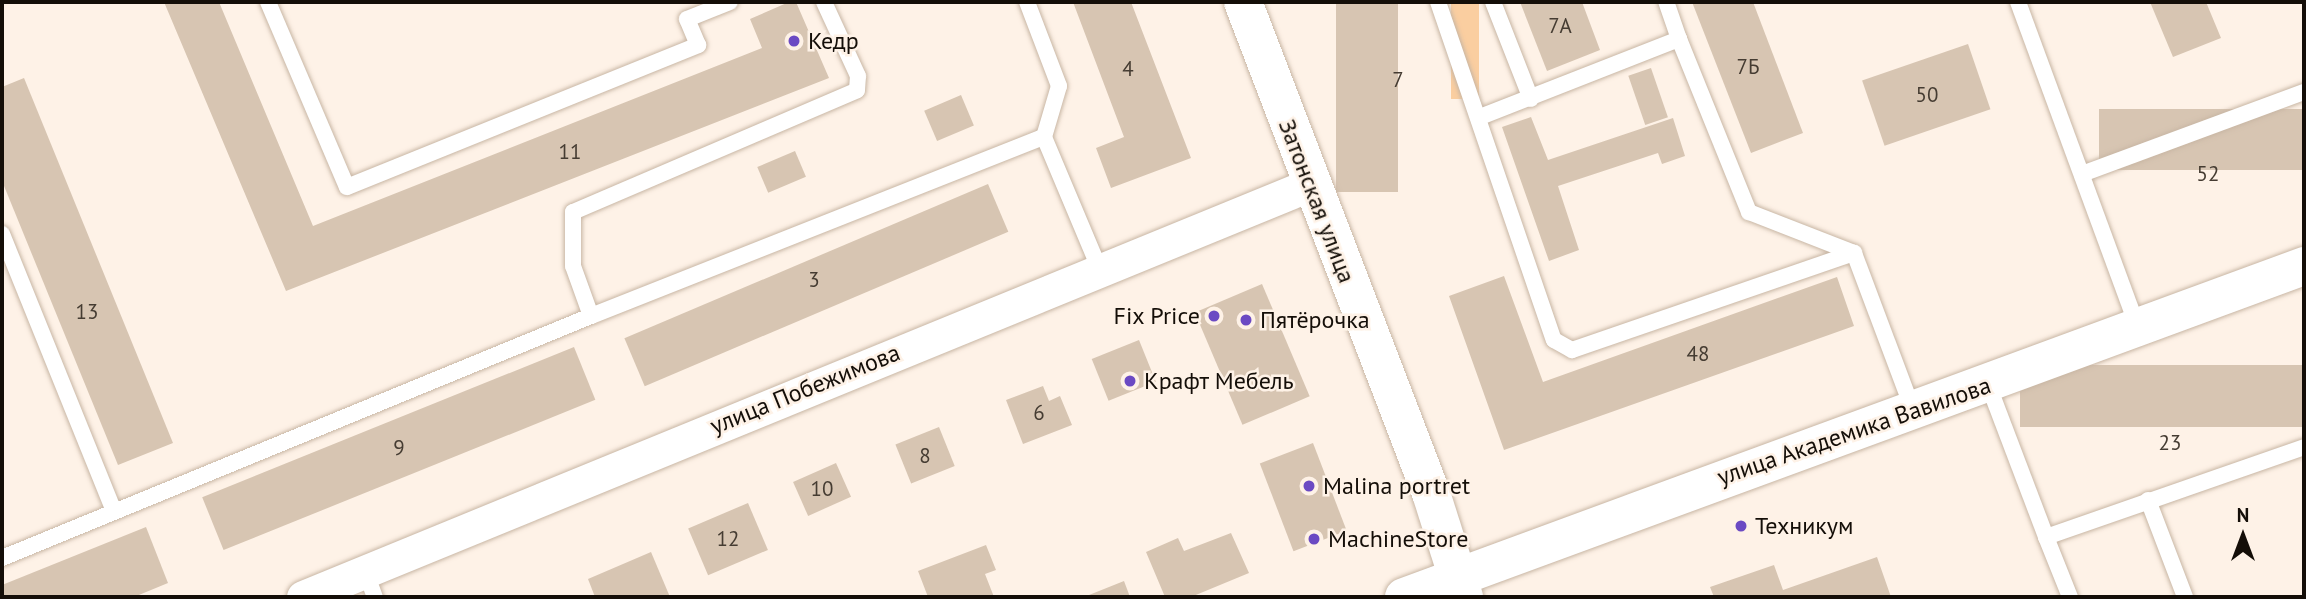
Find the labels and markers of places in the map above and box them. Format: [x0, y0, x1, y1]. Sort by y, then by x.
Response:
place label: Кедр [808, 27, 859, 55]
marker: Кедр [786, 33, 802, 49]
place label: Fix Price [1113, 302, 1200, 330]
place label: Пятёрочка [1260, 306, 1370, 334]
marker: Fix Price [1206, 308, 1222, 324]
marker: Пятёрочка [1238, 312, 1254, 328]
place label: Крафт Мебель [1144, 367, 1294, 395]
marker: Крафт Мебель [1122, 373, 1138, 389]
place label: Malina portret [1323, 472, 1470, 500]
marker: Malina portret [1301, 478, 1317, 494]
place label: Техникум [1755, 512, 1853, 540]
marker: Техникум [1733, 518, 1749, 534]
place label: MachineStore [1328, 525, 1468, 553]
marker: MachineStore [1306, 531, 1322, 547]

